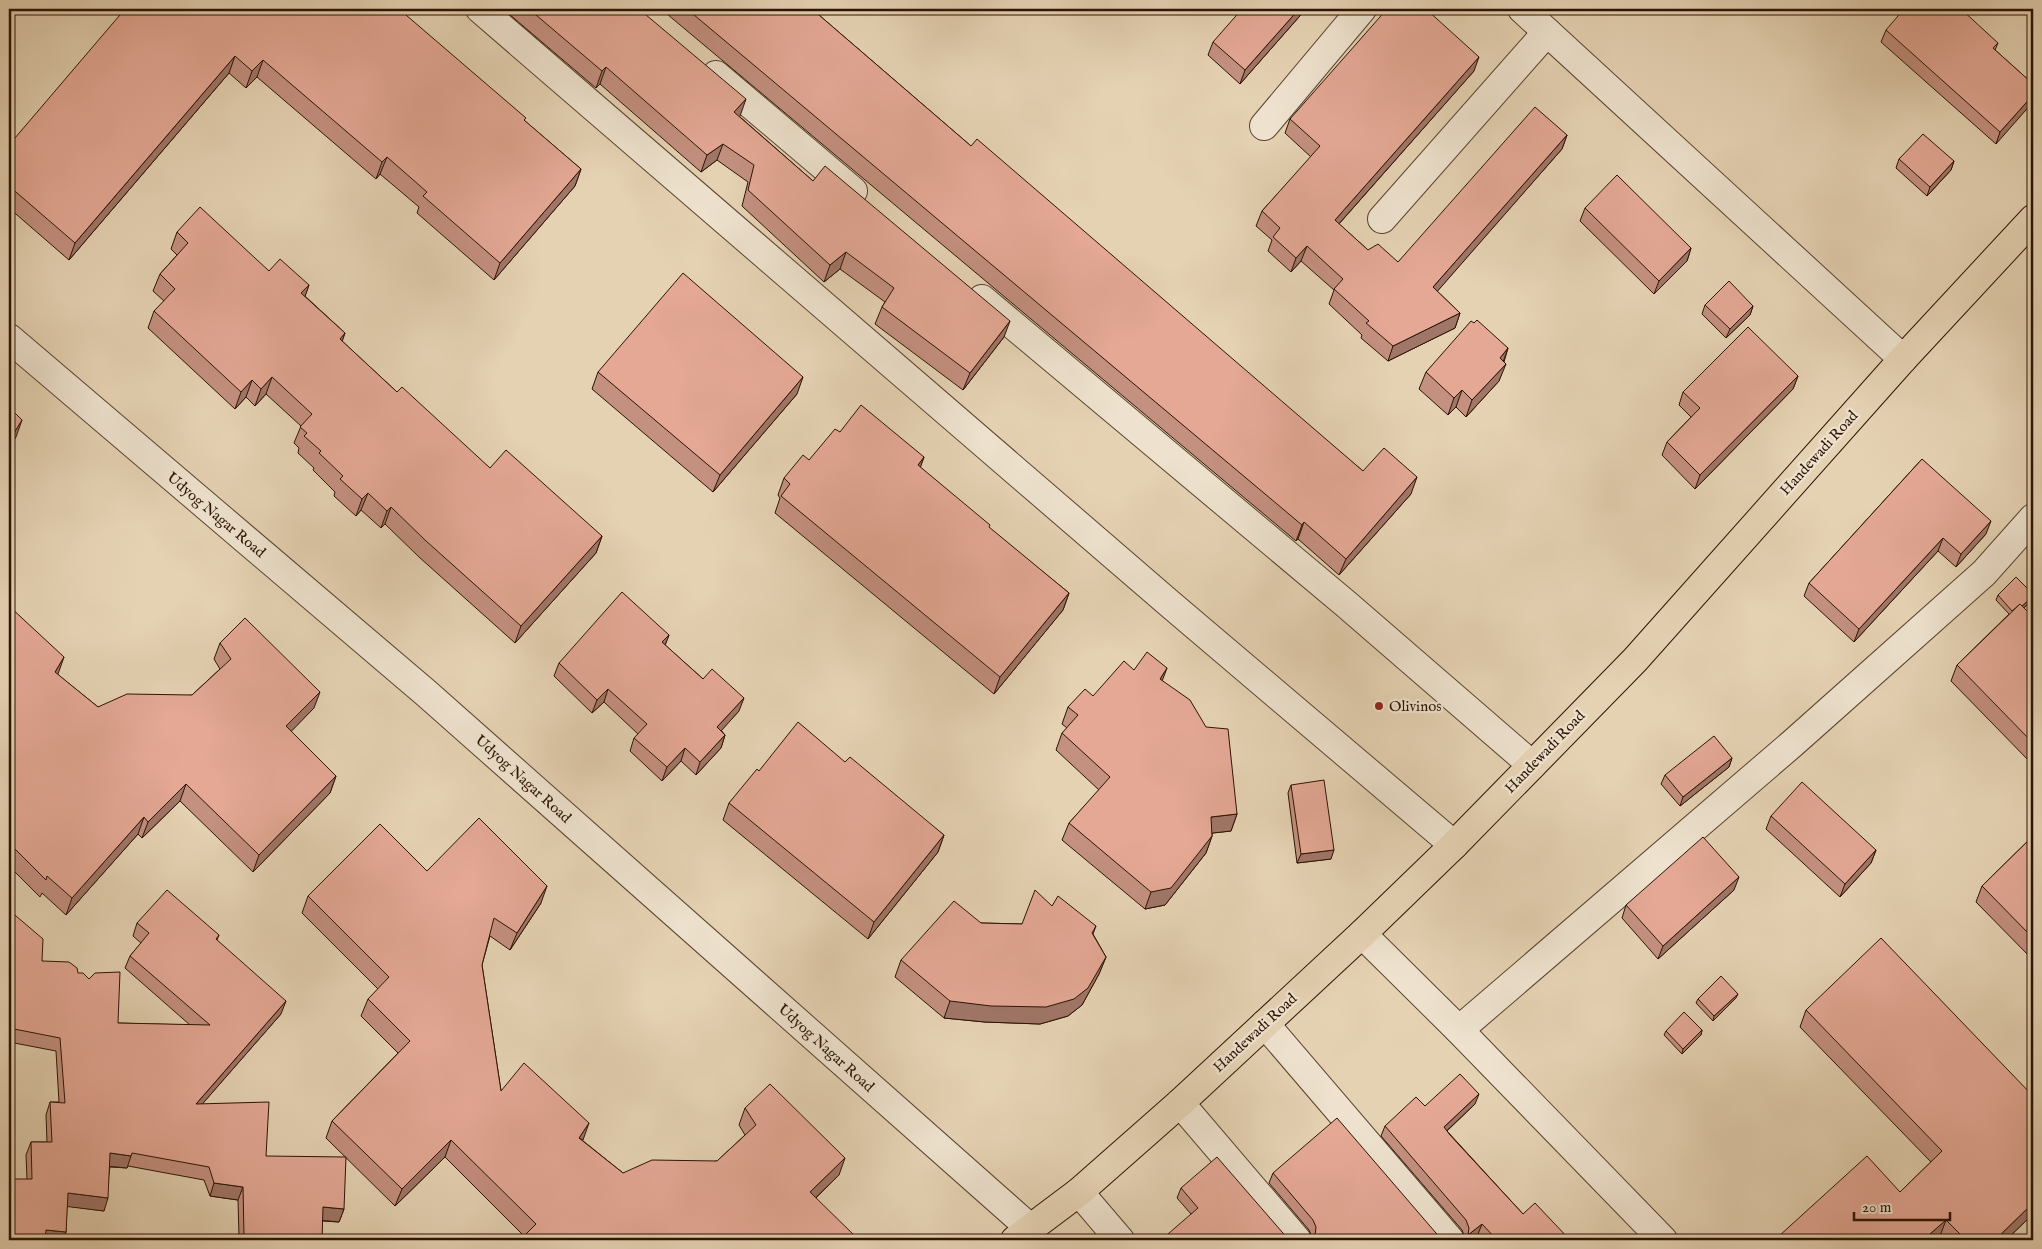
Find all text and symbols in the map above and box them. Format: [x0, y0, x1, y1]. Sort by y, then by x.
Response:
street label: Handewadi Road [1776, 406, 1863, 499]
street label: Udyog Nagar Road [163, 468, 270, 563]
place label: Olivinos [1389, 697, 1442, 716]
marker: Olivinos [1373, 700, 1385, 712]
street label: Handewadi Road [1501, 706, 1590, 797]
street label: Udyog Nagar Road [471, 731, 576, 828]
street label: Handewadi Road [1209, 989, 1302, 1077]
street label: Udyog Nagar Road [774, 1000, 879, 1097]
scale bar [1854, 1189, 1951, 1221]
text: 20 m [1862, 1198, 1892, 1217]

